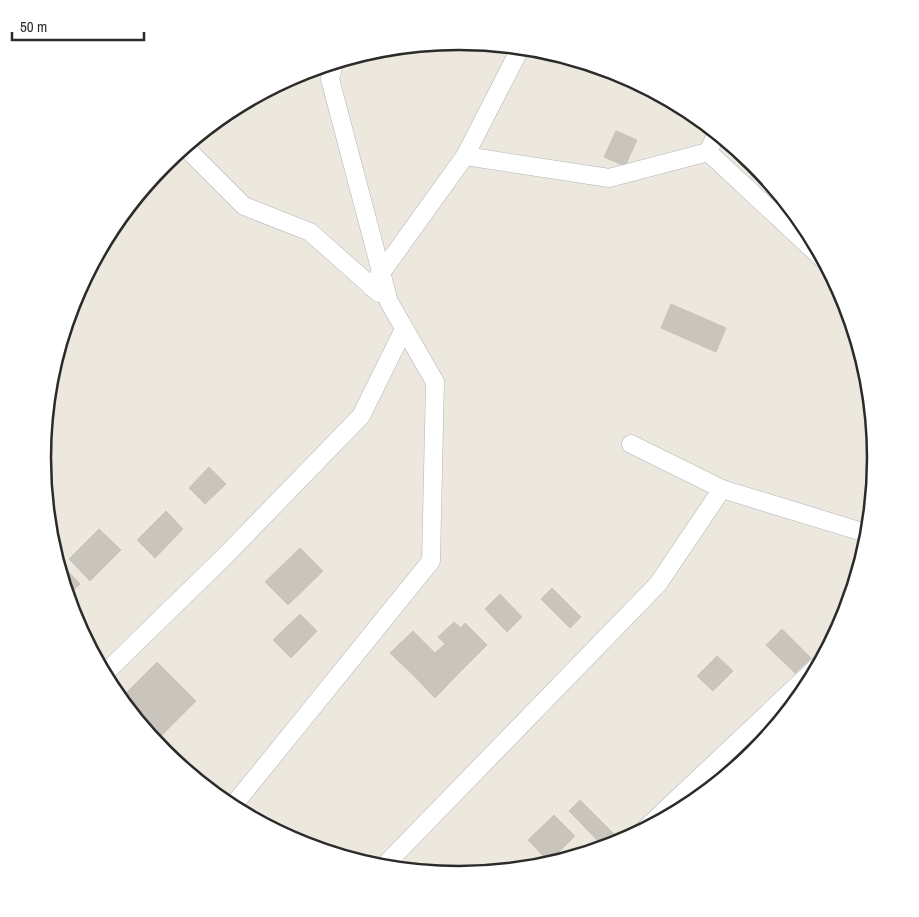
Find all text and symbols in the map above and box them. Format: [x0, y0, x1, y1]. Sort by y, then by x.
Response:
scale bar [12, 10, 145, 42]
text: 50 m [20, 16, 47, 37]

